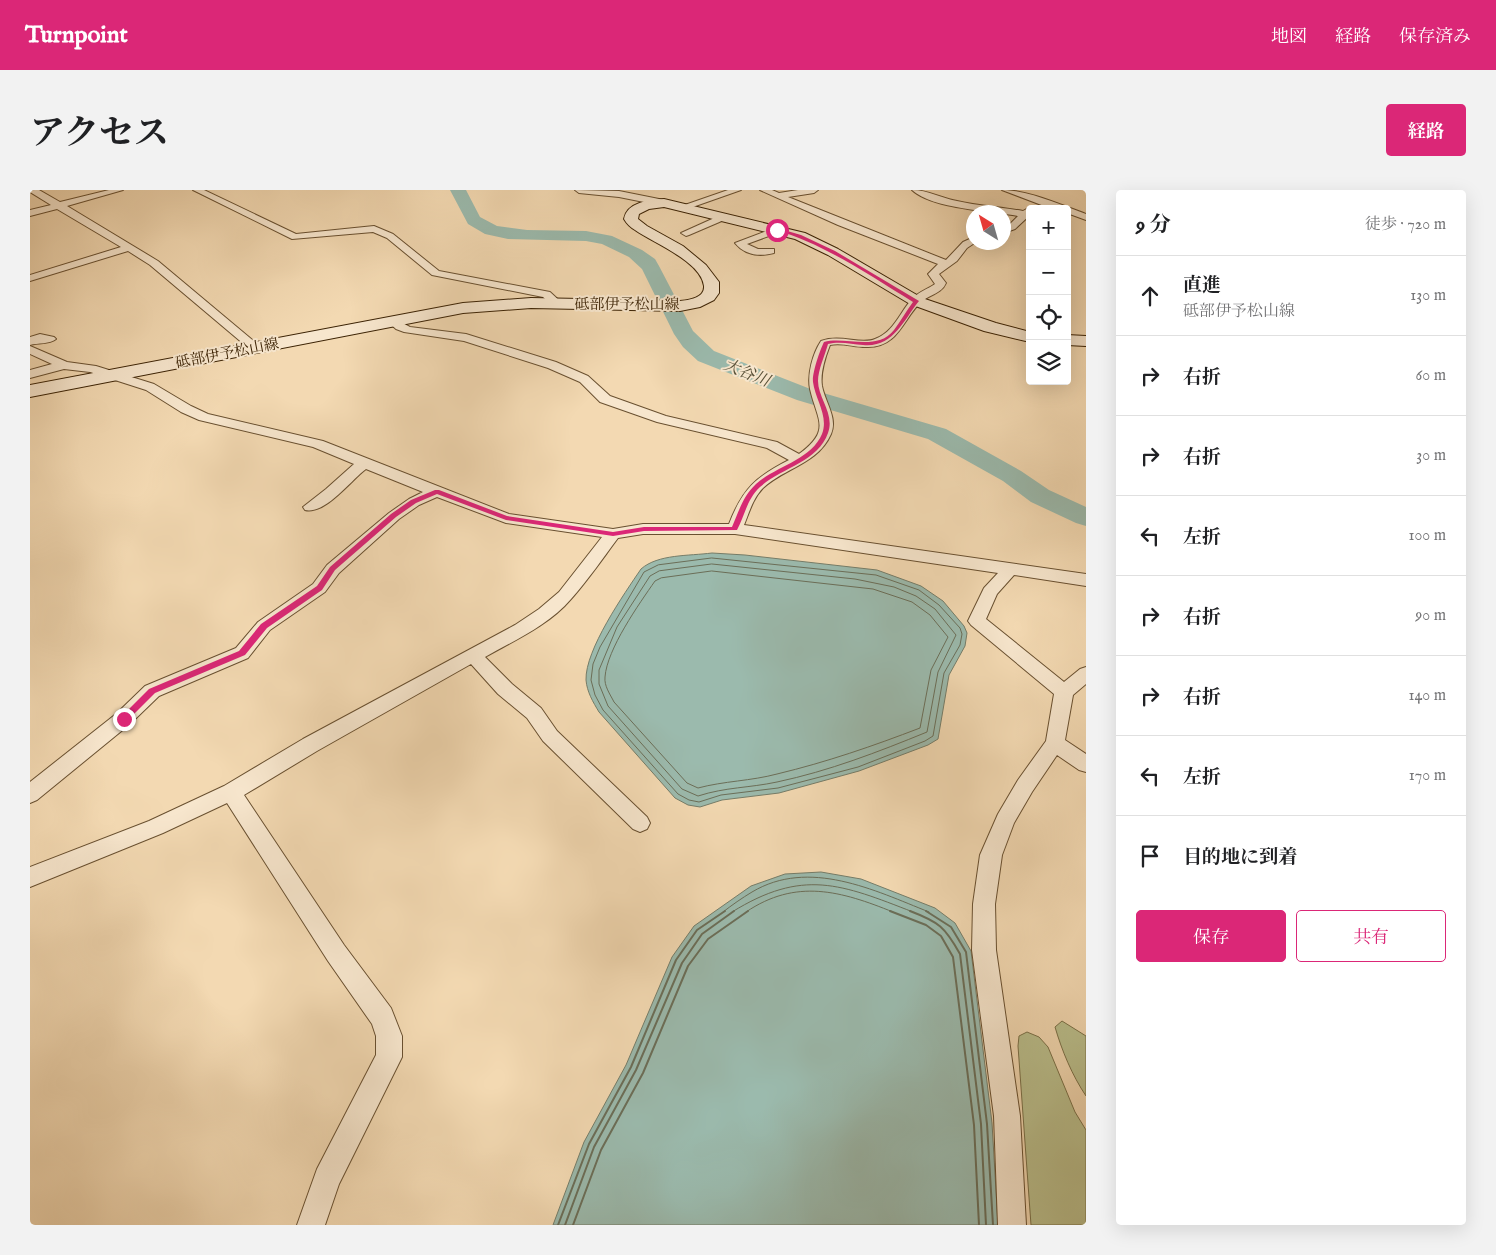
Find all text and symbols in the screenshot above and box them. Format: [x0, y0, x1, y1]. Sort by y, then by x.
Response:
text: Turnpoint [25, 20, 128, 51]
text: 地図 [1271, 26, 1307, 49]
text: 経路 [1335, 26, 1371, 49]
text: 保存済み [1399, 26, 1471, 49]
button: 経路 [1386, 104, 1466, 156]
text: アクセス [30, 112, 169, 157]
north arrow [966, 205, 1011, 250]
map controls [1026, 205, 1071, 385]
button: + [1026, 205, 1071, 250]
text: 9 分 [1136, 212, 1171, 239]
text: 徒歩 · 720 m [1365, 215, 1446, 235]
route start [766, 219, 789, 242]
button: − [1026, 250, 1071, 295]
text: 直進 [1183, 274, 1221, 298]
icon: ahead [1136, 282, 1164, 310]
text: 130 m [1410, 286, 1446, 306]
street label: 砥部伊予松山線 [574, 295, 680, 314]
button: locate [1026, 295, 1071, 340]
text: 砥部伊予松山線 [1183, 302, 1295, 322]
street label: 砥部伊予松山線 [174, 334, 280, 373]
button: layers [1026, 340, 1071, 385]
water label: 大谷川 [720, 356, 774, 393]
icon: right [1136, 362, 1164, 390]
text: 右折 [1183, 366, 1221, 390]
text: 60 m [1416, 366, 1446, 386]
icon: right [1136, 442, 1164, 470]
text: 右折 [1183, 446, 1221, 470]
text: 30 m [1416, 446, 1446, 466]
icon: left [1136, 522, 1164, 550]
text: 左折 [1183, 526, 1221, 550]
text: 100 m [1409, 526, 1446, 546]
icon: right [1136, 602, 1164, 630]
text: 右折 [1183, 606, 1221, 630]
text: 90 m [1415, 606, 1446, 626]
icon: right [1136, 682, 1164, 710]
text: 右折 [1183, 686, 1221, 710]
text: 140 m [1408, 686, 1446, 706]
route end [113, 708, 136, 731]
icon: left [1136, 762, 1164, 790]
text: 左折 [1183, 766, 1221, 790]
text: 170 m [1409, 766, 1446, 786]
icon: arrive [1136, 842, 1164, 870]
text: 目的地に到着 [1183, 846, 1297, 870]
button: 保存 [1136, 910, 1286, 962]
button: 共有 [1296, 910, 1446, 962]

